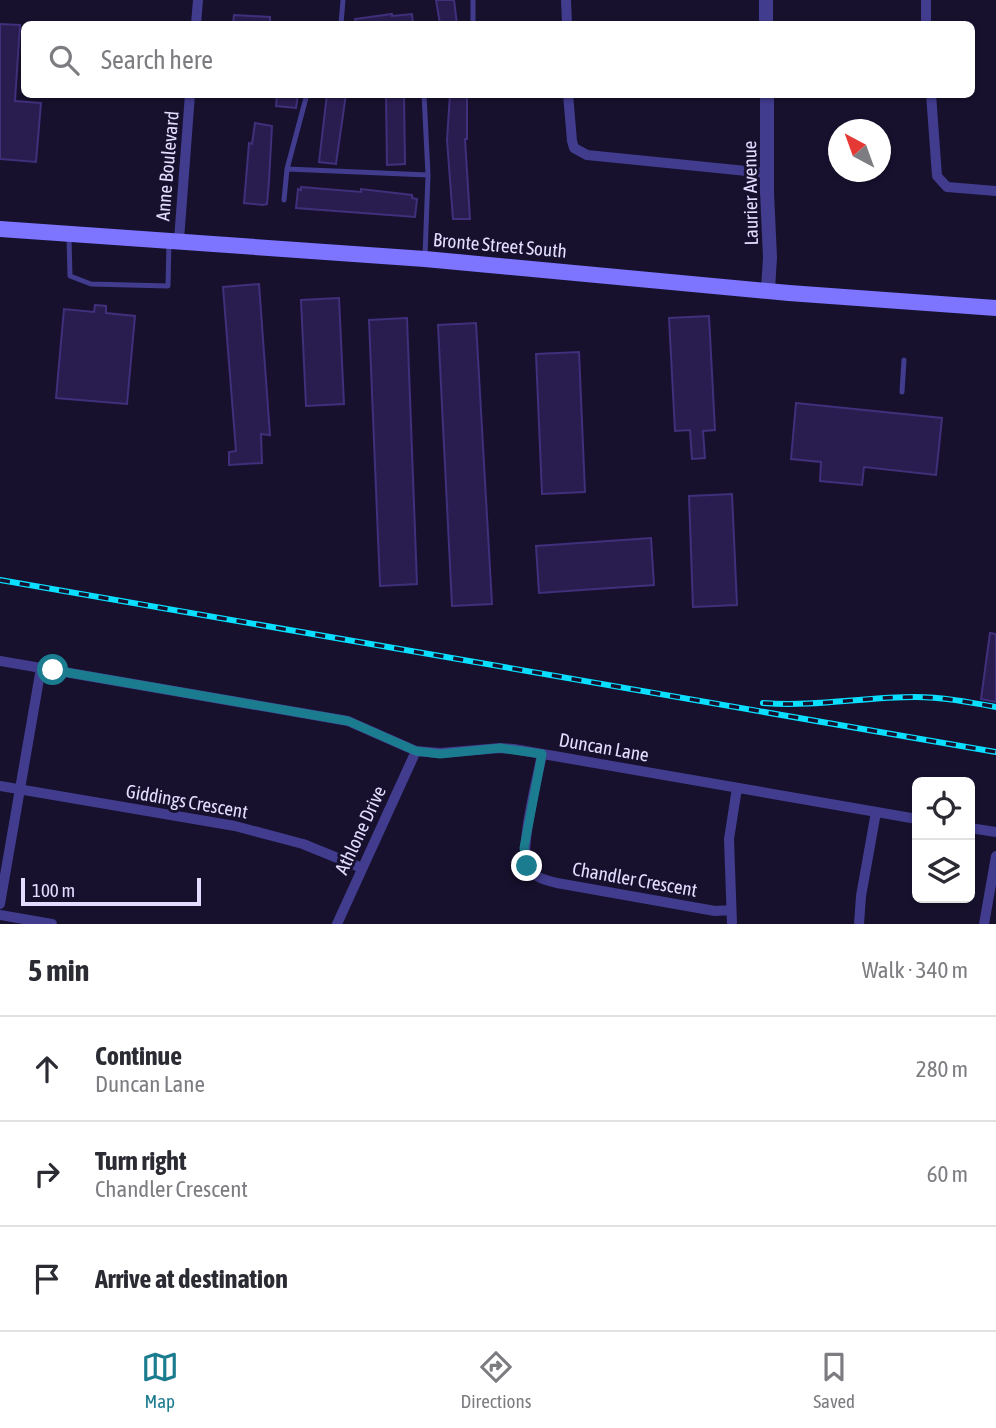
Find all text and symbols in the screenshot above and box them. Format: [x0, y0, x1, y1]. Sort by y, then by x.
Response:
search box [21, 21, 975, 98]
icon: search [45, 41, 83, 79]
text: Search here [101, 45, 213, 75]
street label: Anne Boulevard [151, 110, 183, 222]
north arrow [828, 119, 891, 182]
street label: Laurier Avenue [738, 140, 762, 246]
street label: Bronte Street South [432, 228, 568, 262]
route start [37, 654, 68, 685]
street label: Duncan Lane [557, 728, 651, 766]
map controls [912, 777, 975, 903]
button: locate [912, 777, 975, 840]
street label: Giddings Crescent [124, 779, 250, 823]
street label: Athlone Drive [330, 782, 390, 878]
button: layers [912, 840, 975, 903]
route end [511, 850, 542, 881]
street label: Chandler Crescent [571, 857, 699, 901]
scale bar [21, 875, 201, 907]
text: 100 m [32, 879, 75, 901]
text: 5 min [28, 953, 89, 987]
text: Walk · 340 m [862, 957, 968, 983]
text: Continue [95, 1041, 182, 1071]
icon: ahead [28, 1050, 66, 1088]
text: 280 m [916, 1056, 968, 1082]
text: Duncan Lane [95, 1071, 205, 1097]
text: Turn right [95, 1146, 186, 1176]
icon: right [28, 1155, 66, 1193]
text: 60 m [927, 1161, 968, 1187]
text: Chandler Crescent [95, 1176, 248, 1202]
icon: arrive [28, 1260, 66, 1298]
text: Arrive at destination [95, 1264, 288, 1294]
tab: Map [141, 1348, 179, 1412]
tab: Directions [461, 1348, 531, 1412]
tab: Saved [813, 1348, 855, 1412]

